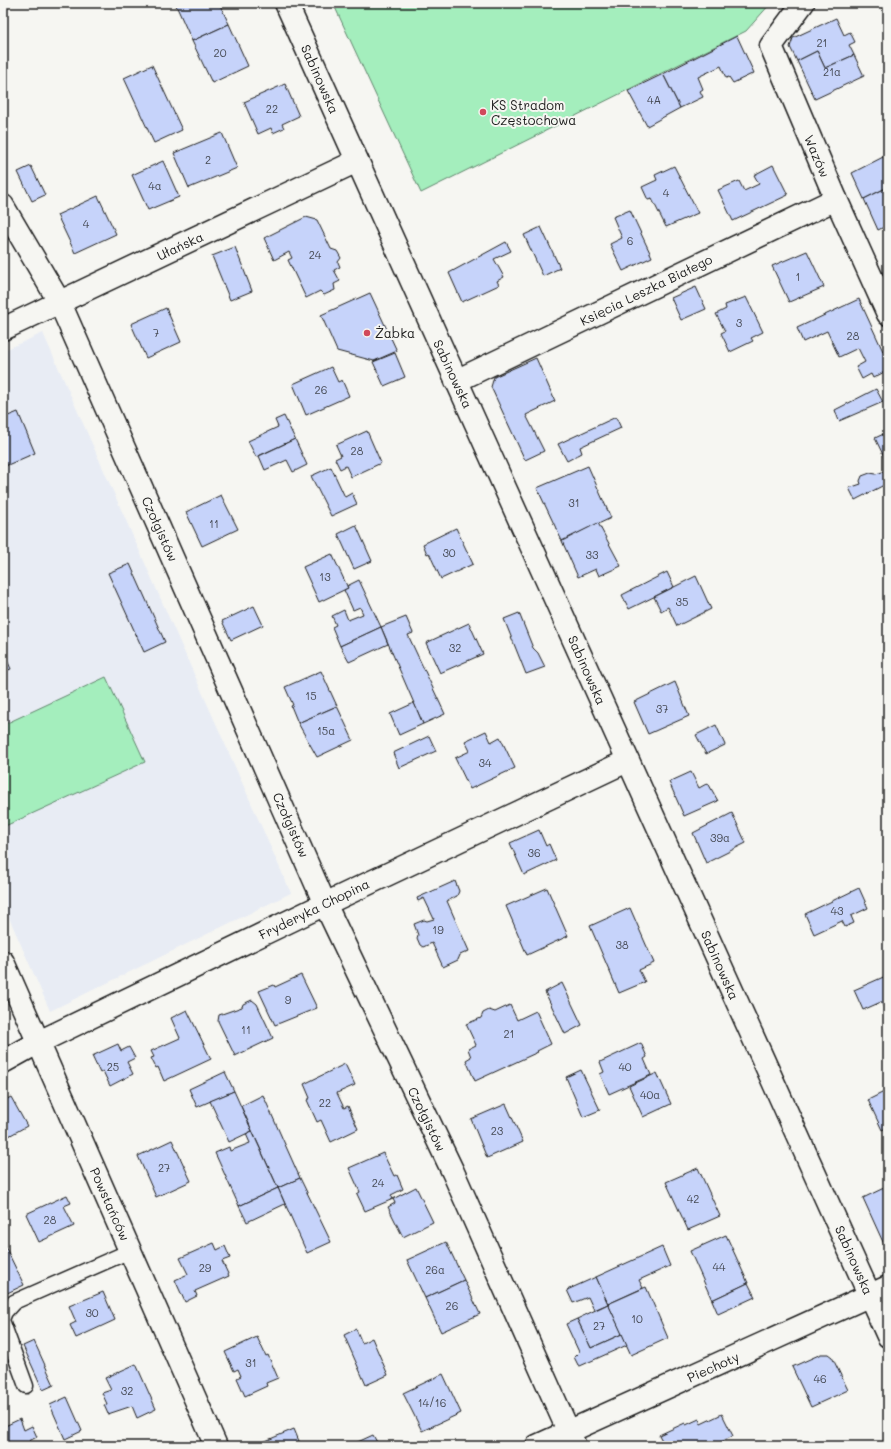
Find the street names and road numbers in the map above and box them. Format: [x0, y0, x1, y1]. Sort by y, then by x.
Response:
street label: Sabinowska [298, 42, 343, 116]
street label: Wazów [801, 132, 834, 180]
street label: Ułańska [154, 227, 206, 264]
street label: Księcia Leszka Białego [577, 250, 715, 329]
street label: Sabinowska [430, 337, 477, 411]
street label: Czołgistów [139, 494, 182, 564]
street label: Sabinowska [565, 633, 610, 707]
street label: Czołgistów [270, 790, 313, 860]
street label: Fryderyka Chopina [256, 874, 372, 943]
street label: Sabinowska [698, 928, 743, 1002]
street label: Czołgistów [405, 1084, 450, 1154]
street label: Powstańców [87, 1164, 134, 1243]
street label: Sabinowska [832, 1223, 877, 1297]
street label: Piechoty [684, 1347, 742, 1386]

